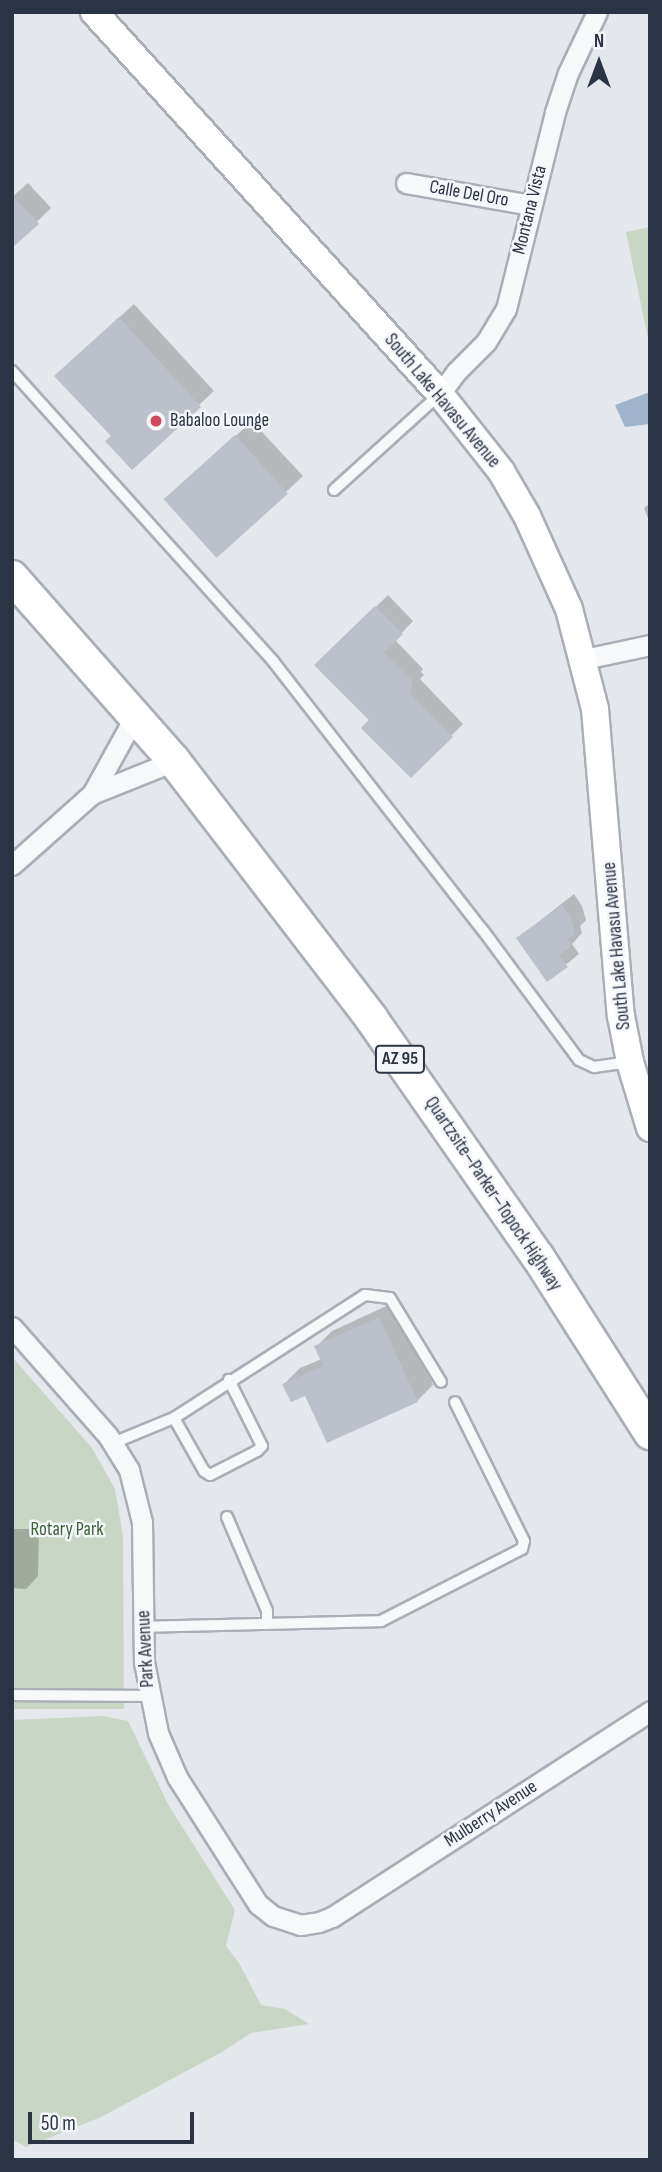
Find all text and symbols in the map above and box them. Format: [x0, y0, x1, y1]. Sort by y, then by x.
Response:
north arrow [564, 28, 634, 98]
text: N [594, 30, 604, 53]
street label: Montana Vista [508, 163, 552, 257]
street label: Calle Del Oro [428, 176, 510, 212]
street label: South Lake Havasu Avenue [379, 329, 505, 473]
place label: Babaloo Lounge [170, 410, 269, 432]
marker: Babaloo Lounge [148, 413, 164, 429]
street label: South Lake Havasu Avenue [598, 861, 636, 1031]
road number: AZ 95 [374, 1044, 426, 1074]
street label: Quartzsite–Parker–Topock Highway [419, 1093, 567, 1295]
park label: Rotary Park [30, 1519, 104, 1541]
street label: Park Avenue [133, 1610, 159, 1688]
street label: Mulberry Avenue [440, 1776, 542, 1852]
scale bar [32, 2098, 198, 2142]
text: 50 m [41, 2111, 76, 2136]

